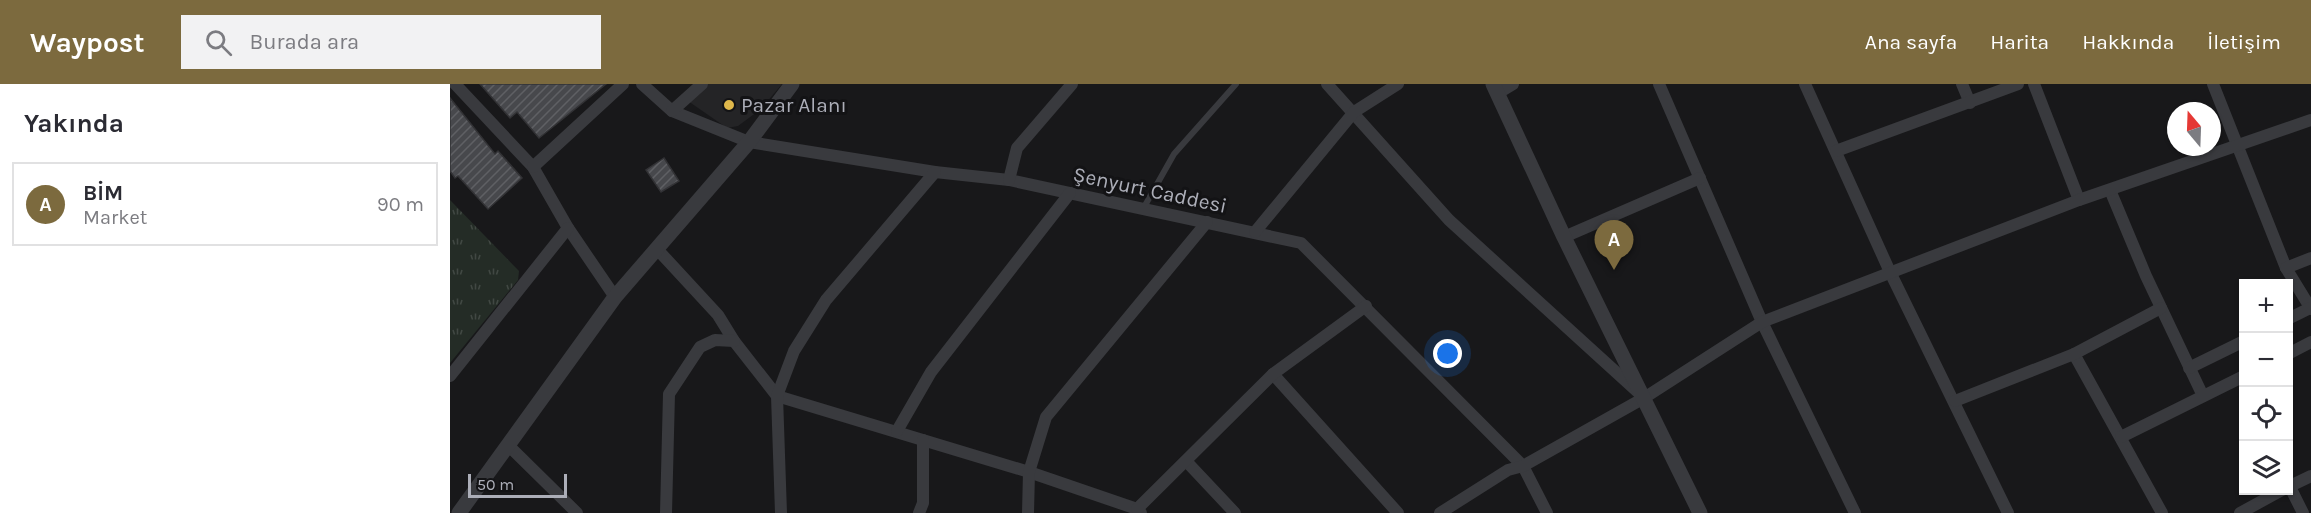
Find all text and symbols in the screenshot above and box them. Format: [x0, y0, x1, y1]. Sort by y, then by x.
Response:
search box [181, 15, 601, 69]
text: Waypost [30, 26, 145, 59]
icon: search [202, 26, 235, 59]
text: Burada ara [250, 29, 359, 55]
text: Ana sayfa [1865, 30, 1957, 54]
text: Harita [1990, 30, 2049, 54]
text: Hakkında [2082, 30, 2174, 54]
text: İletişim [2207, 30, 2281, 54]
place label: Pazar Alanı [741, 93, 847, 117]
marker: Pazar Alanı [722, 98, 736, 112]
north arrow [2167, 102, 2221, 156]
text: Yakında [24, 108, 124, 139]
street label: Şenyurt Caddesi [1071, 162, 1229, 218]
text: BİM [83, 180, 123, 206]
text: A [39, 193, 52, 216]
text: 90 m [377, 193, 424, 216]
text: Market [83, 206, 147, 229]
pin: A [1594, 220, 1634, 270]
map controls [2239, 279, 2293, 495]
button: + [2239, 279, 2293, 333]
button: − [2239, 333, 2293, 387]
your location [1433, 339, 1462, 368]
button: locate [2239, 387, 2293, 441]
button: layers [2239, 441, 2293, 495]
scale bar [468, 471, 567, 498]
text: 50 m [477, 475, 514, 494]

